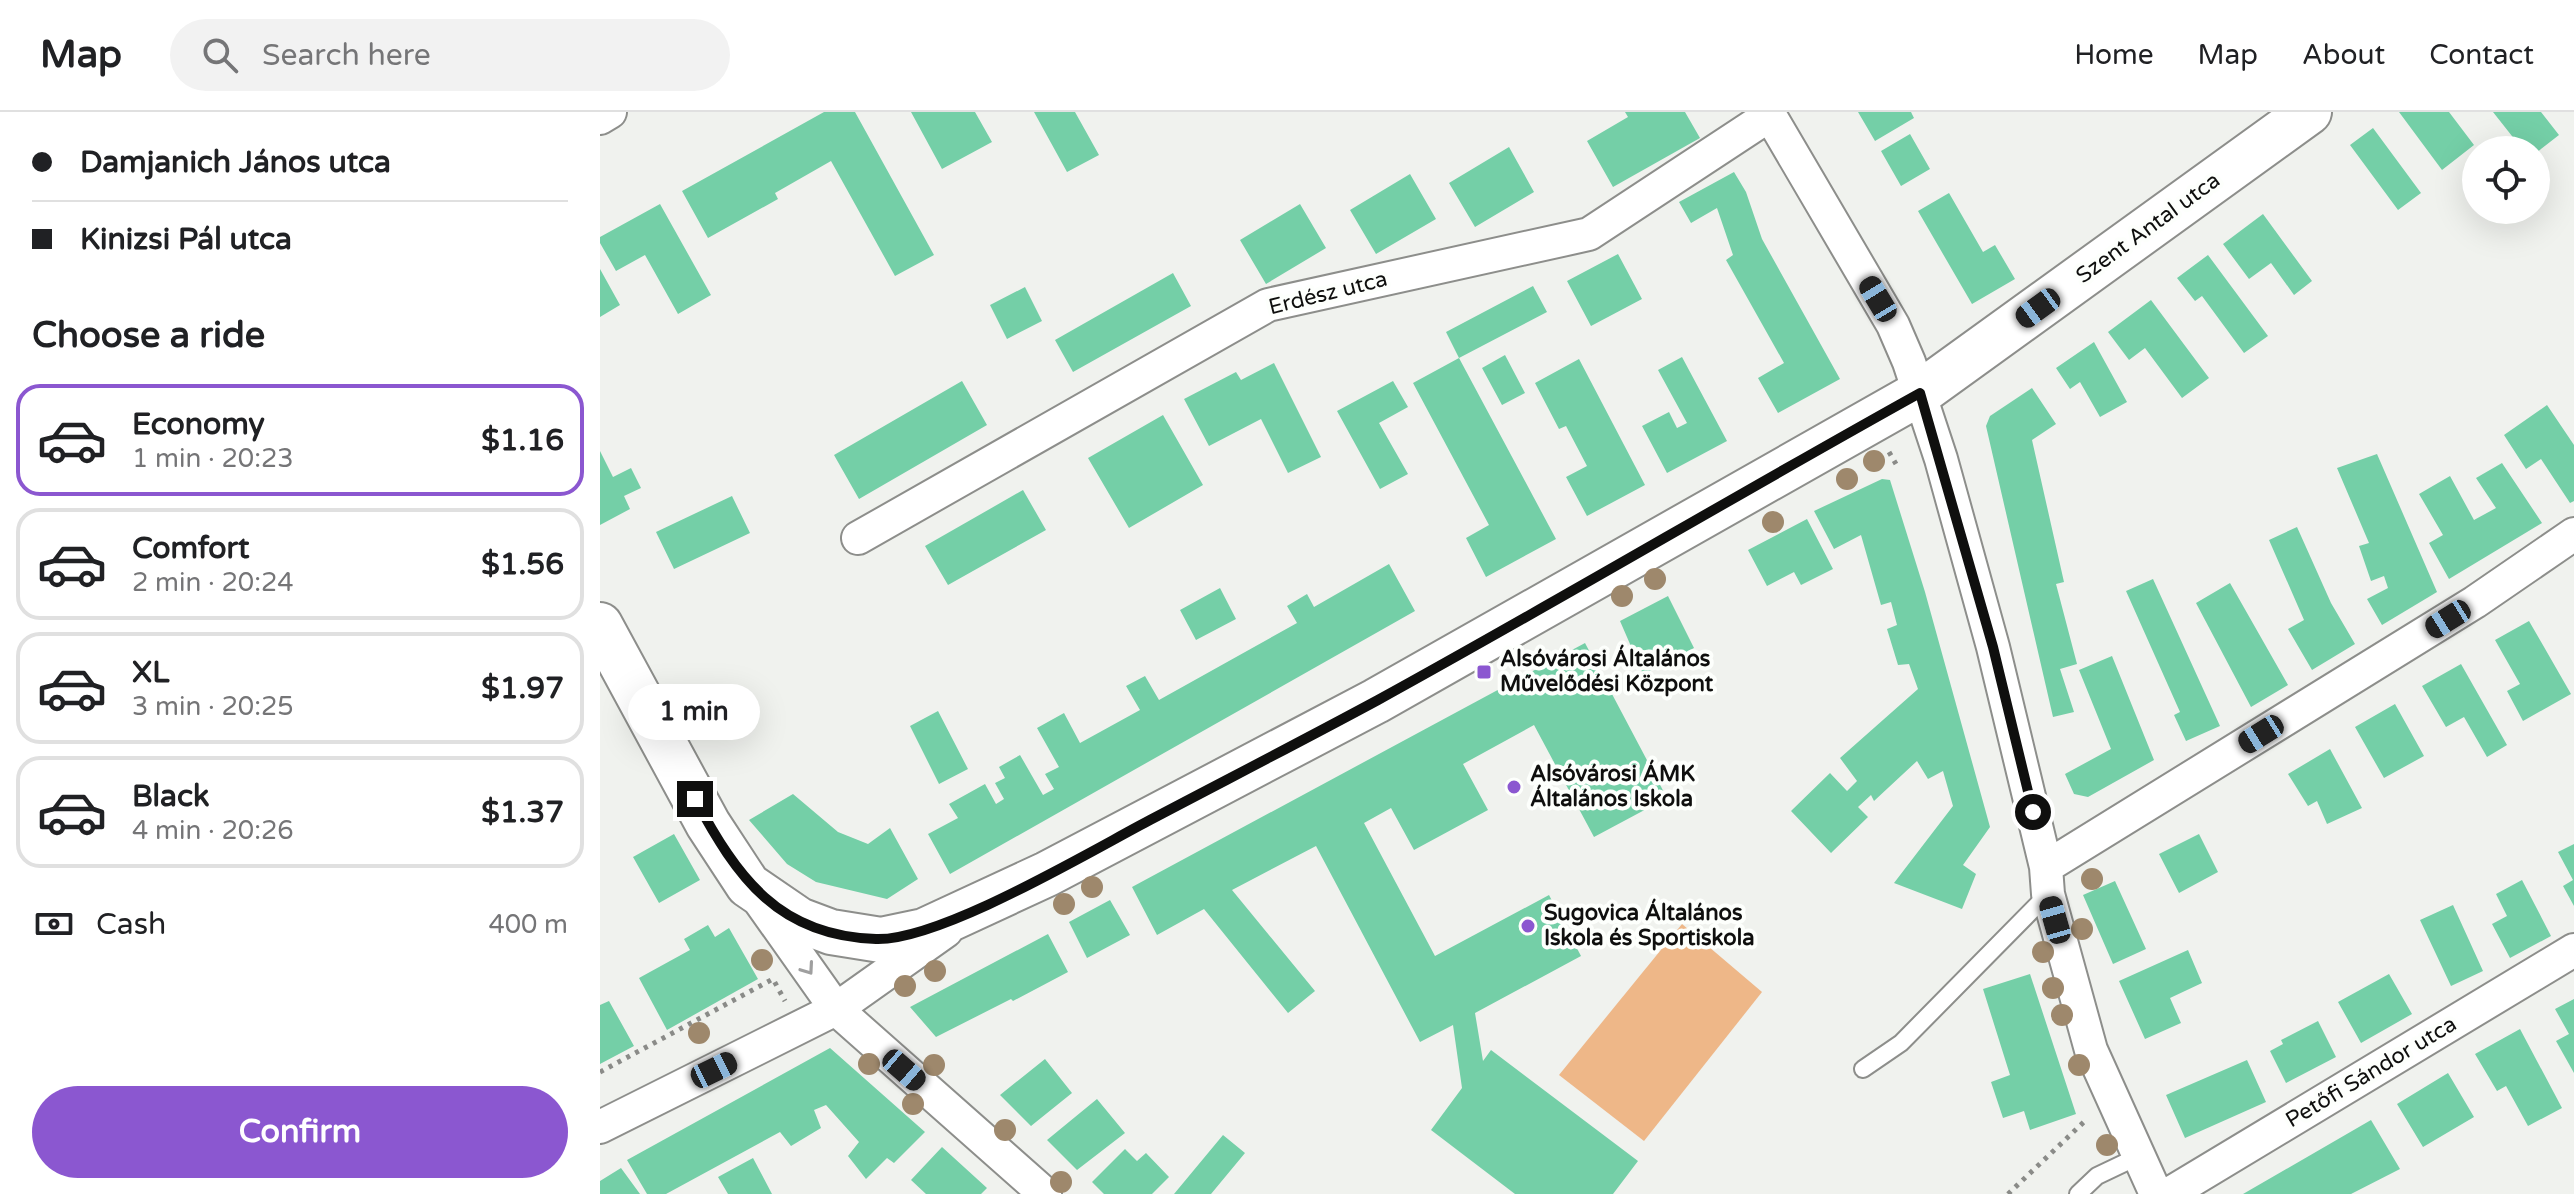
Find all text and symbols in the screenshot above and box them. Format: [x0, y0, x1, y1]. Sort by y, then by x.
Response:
search box [170, 19, 730, 91]
text: Map [40, 32, 122, 78]
icon: search [198, 33, 242, 77]
text: Search here [262, 37, 431, 74]
text: Home [2074, 38, 2154, 72]
text: Map [2198, 38, 2258, 72]
text: About [2302, 38, 2385, 72]
text: Contact [2429, 38, 2534, 72]
map controls [2462, 136, 2550, 224]
button: locate [2462, 136, 2550, 224]
text: Damjanich János utca [80, 144, 391, 181]
street label: Szent Antal utca [2071, 167, 2225, 289]
text: Kinizsi Pál utca [80, 221, 292, 258]
street label: Erdész utca [1266, 266, 1390, 320]
car [1855, 272, 1901, 326]
car [2012, 284, 2064, 332]
text: Choose a ride [32, 314, 265, 357]
icon: car [36, 404, 108, 476]
text: Economy [132, 406, 265, 443]
text: $1.16 [481, 422, 564, 459]
text: 1 min · 20:23 [132, 443, 294, 474]
icon: car [36, 528, 108, 600]
text: Comfort [132, 530, 250, 567]
text: $1.56 [481, 546, 564, 583]
text: 2 min · 20:24 [132, 567, 294, 598]
car [2421, 596, 2475, 642]
place label: Alsóvárosi Általános Művelődési Központ [1500, 644, 1714, 697]
icon: car [36, 652, 108, 724]
text: XL [132, 654, 169, 691]
marker: Alsóvárosi Általános Művelődési Központ [1475, 663, 1493, 681]
text: $1.97 [481, 670, 564, 707]
callout: 1 min [629, 683, 761, 739]
text: 3 min · 20:25 [132, 691, 294, 722]
text: 1 min [659, 696, 729, 727]
car [2234, 711, 2288, 757]
place label: Alsóvárosi ÁMK Általános Iskola [1530, 759, 1695, 812]
icon: car [36, 776, 108, 848]
text: Black [132, 778, 209, 815]
marker: Alsóvárosi ÁMK Általános Iskola [1505, 778, 1523, 796]
route end [677, 781, 713, 817]
text: $1.37 [481, 794, 564, 831]
route start [2015, 794, 2051, 830]
text: 4 min · 20:26 [132, 815, 294, 846]
car [2037, 894, 2073, 946]
place label: Sugovica Általános Iskola és Sportiskola [1544, 898, 1755, 951]
icon: cash [32, 902, 76, 946]
text: Cash [96, 906, 166, 943]
text: 400 m [488, 909, 568, 940]
marker: Sugovica Általános Iskola és Sportiskola [1519, 917, 1537, 935]
one-way arrow [798, 961, 813, 975]
street label: Petőfi Sándor utca [2281, 1011, 2461, 1133]
car [878, 1045, 930, 1095]
car [687, 1049, 741, 1091]
button: Confirm [32, 1086, 568, 1178]

